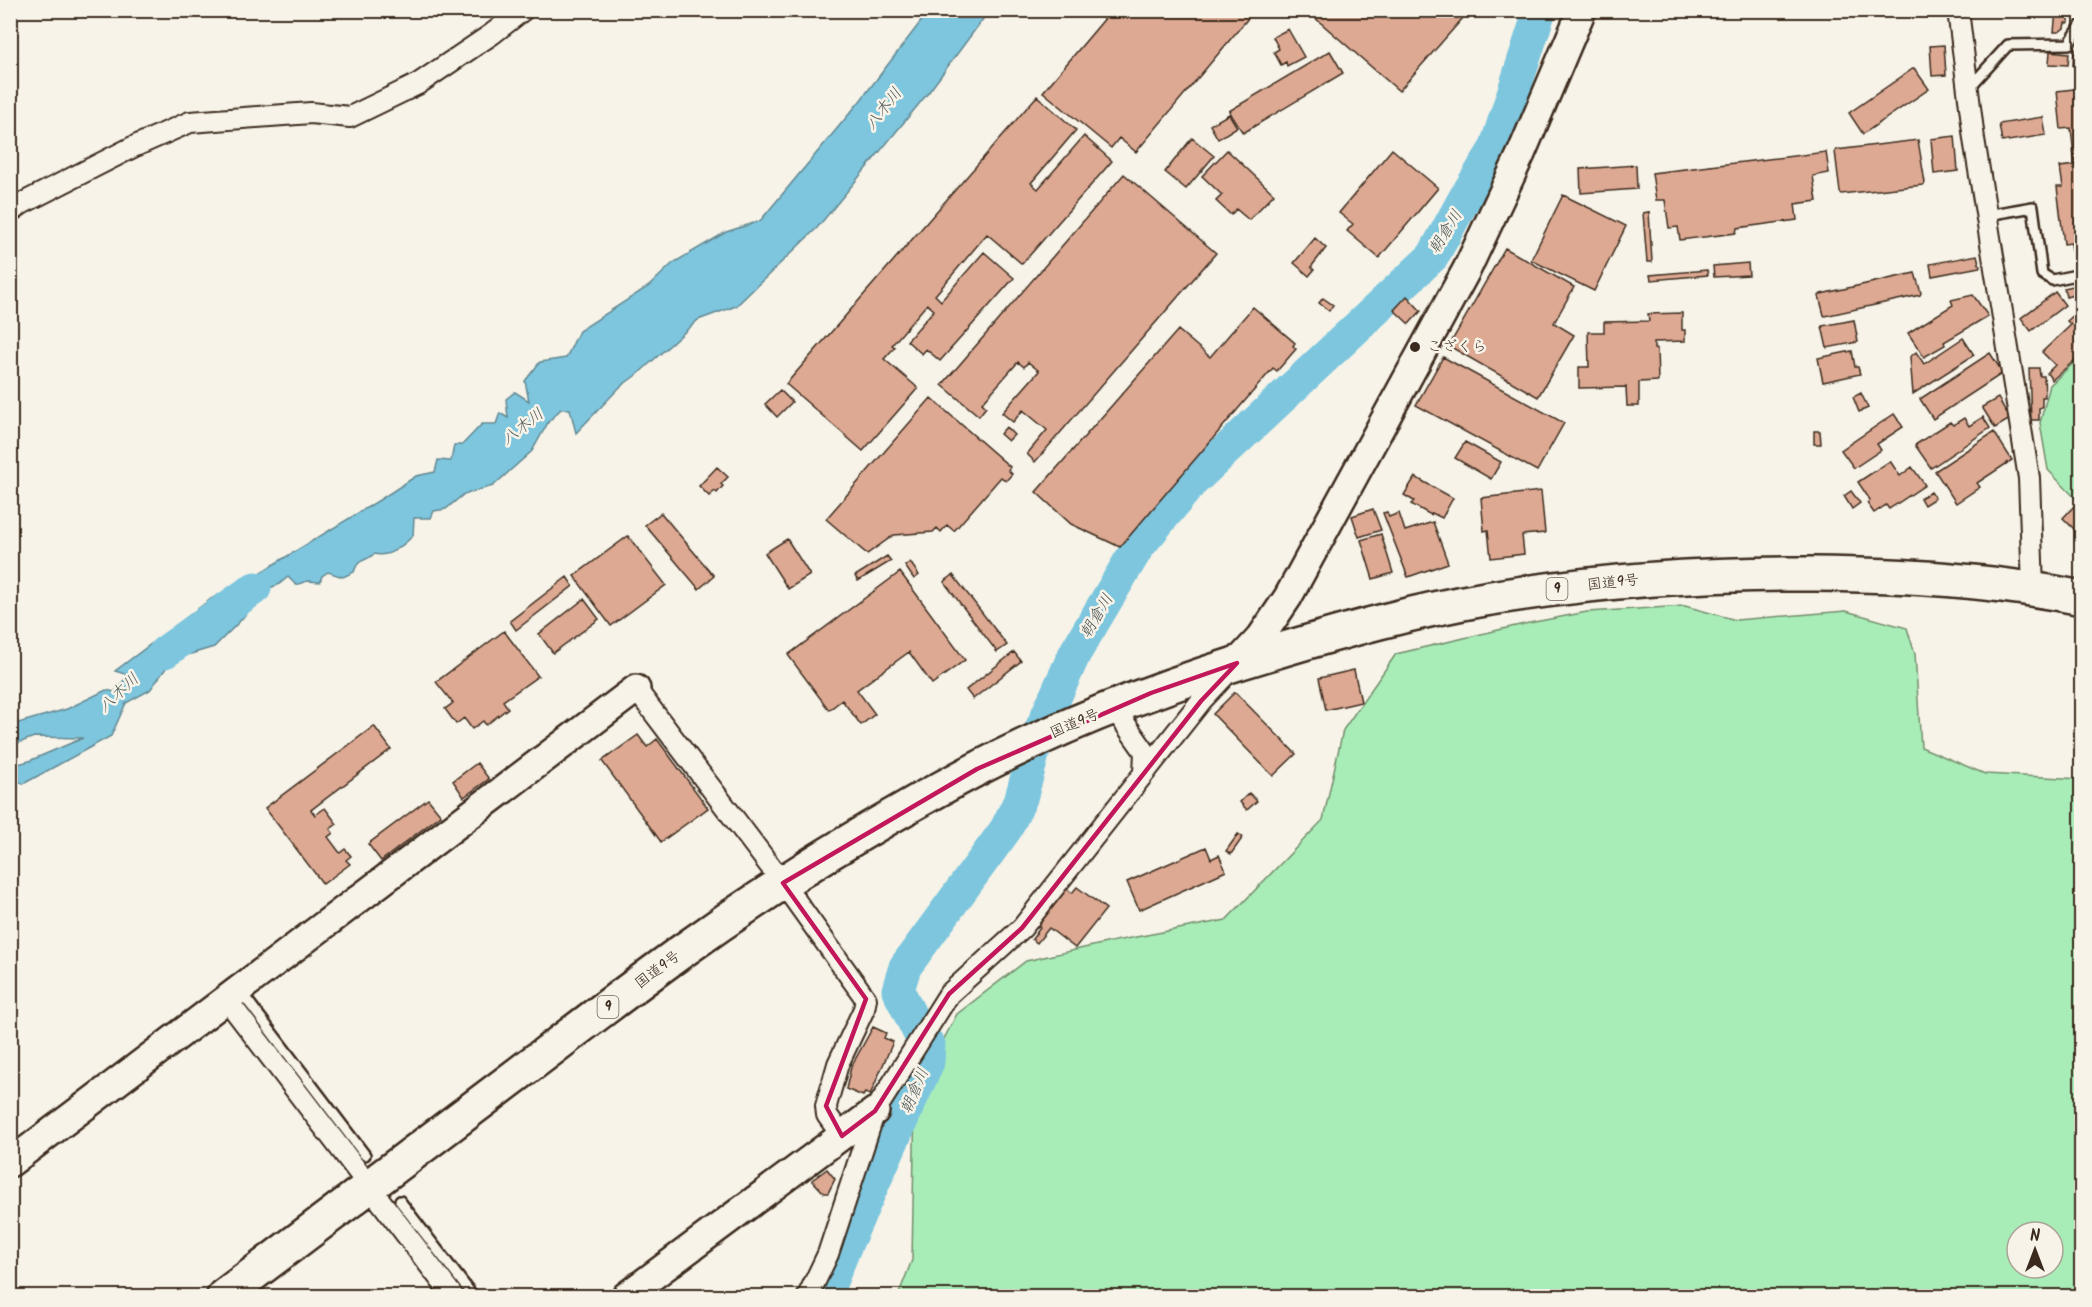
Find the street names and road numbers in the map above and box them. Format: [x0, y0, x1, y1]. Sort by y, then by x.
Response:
street label: 国道9号 [1586, 568, 1640, 598]
road number: 9 [1546, 578, 1568, 600]
street label: 国道9号 [1046, 703, 1104, 745]
street label: 国道9号 [630, 945, 686, 995]
road number: 9 [598, 996, 618, 1018]

